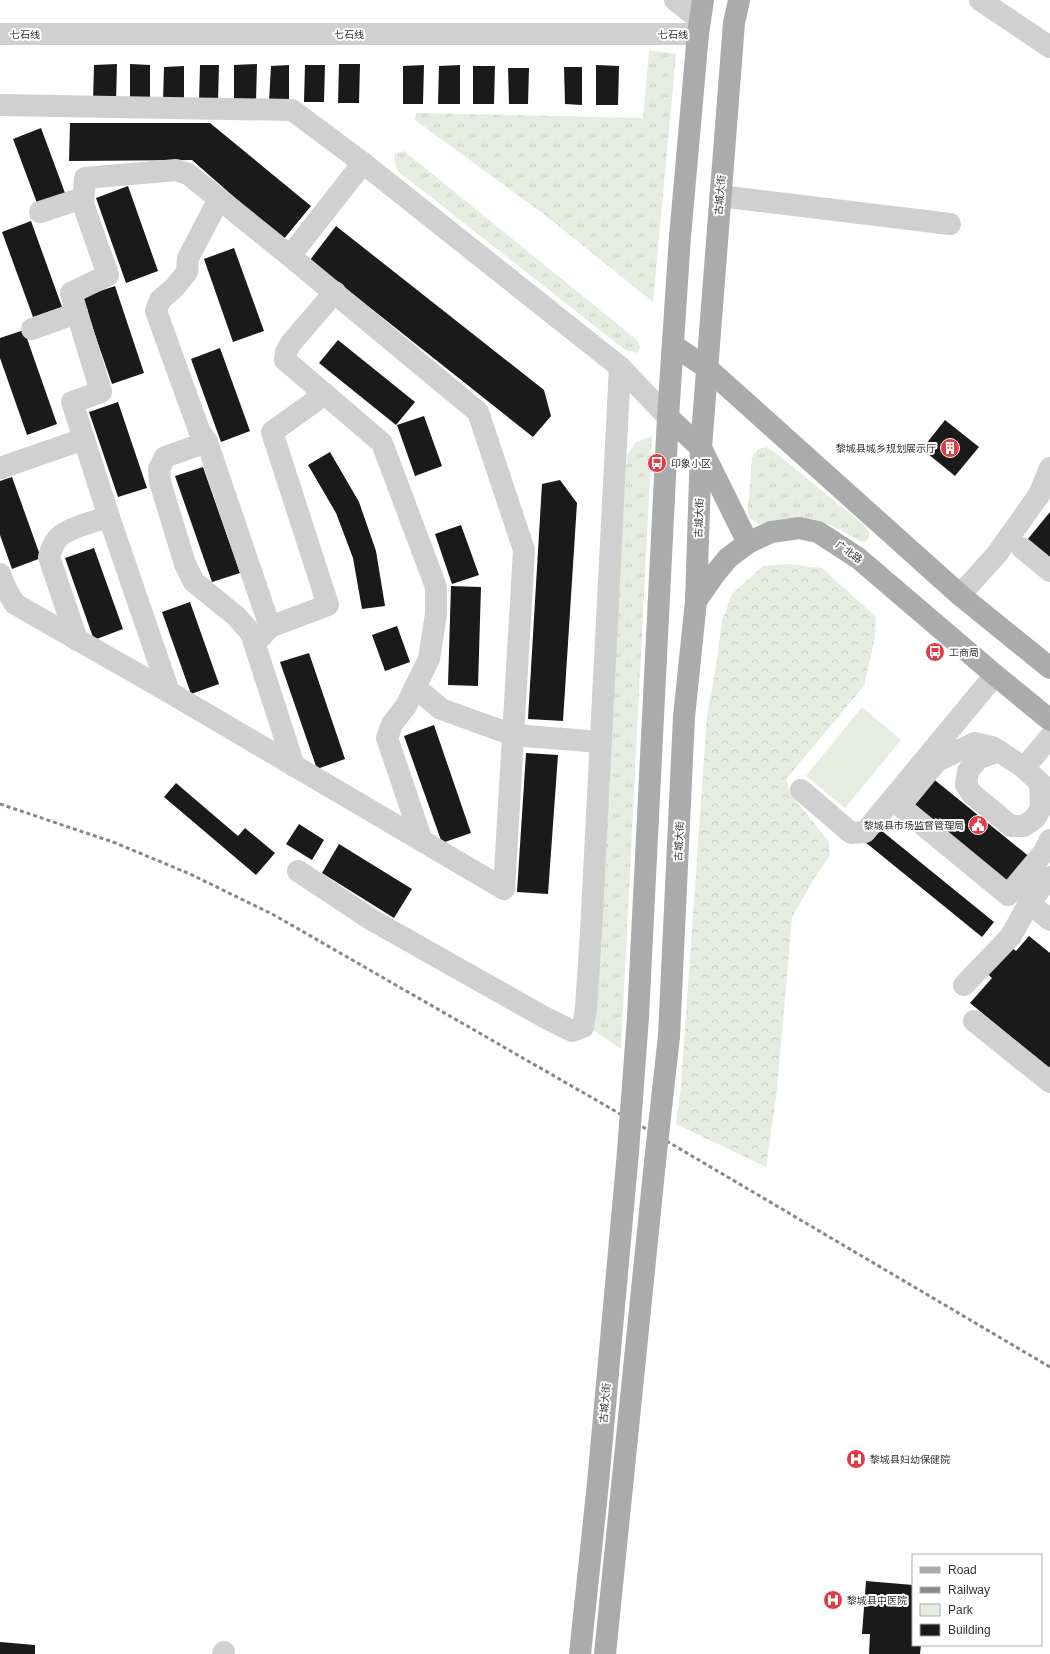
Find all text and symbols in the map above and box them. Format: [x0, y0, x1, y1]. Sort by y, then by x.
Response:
street label: 七石线 [10, 29, 40, 40]
street label: 七石线 [334, 29, 364, 40]
street label: 七石线 [658, 29, 688, 40]
street label: 古城大街 [713, 175, 727, 215]
building icon: 黎城县城乡规划展示厅 [939, 437, 961, 459]
place label: 黎城县城乡规划展示厅 [836, 443, 936, 454]
bus stop icon: 印象小区 [646, 452, 668, 474]
place label: 印象小区 [671, 458, 711, 469]
street label: 古城大街 [693, 498, 705, 538]
street label: 广北路 [834, 539, 864, 565]
bus stop icon: 工商局 [924, 641, 946, 663]
place label: 工商局 [949, 647, 979, 658]
public building icon: 黎城县市场监督管理局 [967, 814, 989, 836]
place label: 黎城县市场监督管理局 [864, 820, 964, 831]
street label: 古城大街 [672, 821, 686, 861]
street label: 古城大街 [598, 1383, 612, 1423]
hospital icon: 黎城县妇幼保健院 [845, 1448, 867, 1470]
place label: 黎城县妇幼保健院 [870, 1454, 950, 1465]
legend [912, 1554, 1042, 1646]
text: Road [948, 1563, 977, 1577]
text: Railway [948, 1583, 990, 1597]
hospital icon: 黎城县中医院 [822, 1589, 844, 1611]
place label: 黎城县中医院 [847, 1595, 907, 1606]
text: Park [948, 1603, 974, 1617]
text: Building [948, 1623, 991, 1637]

